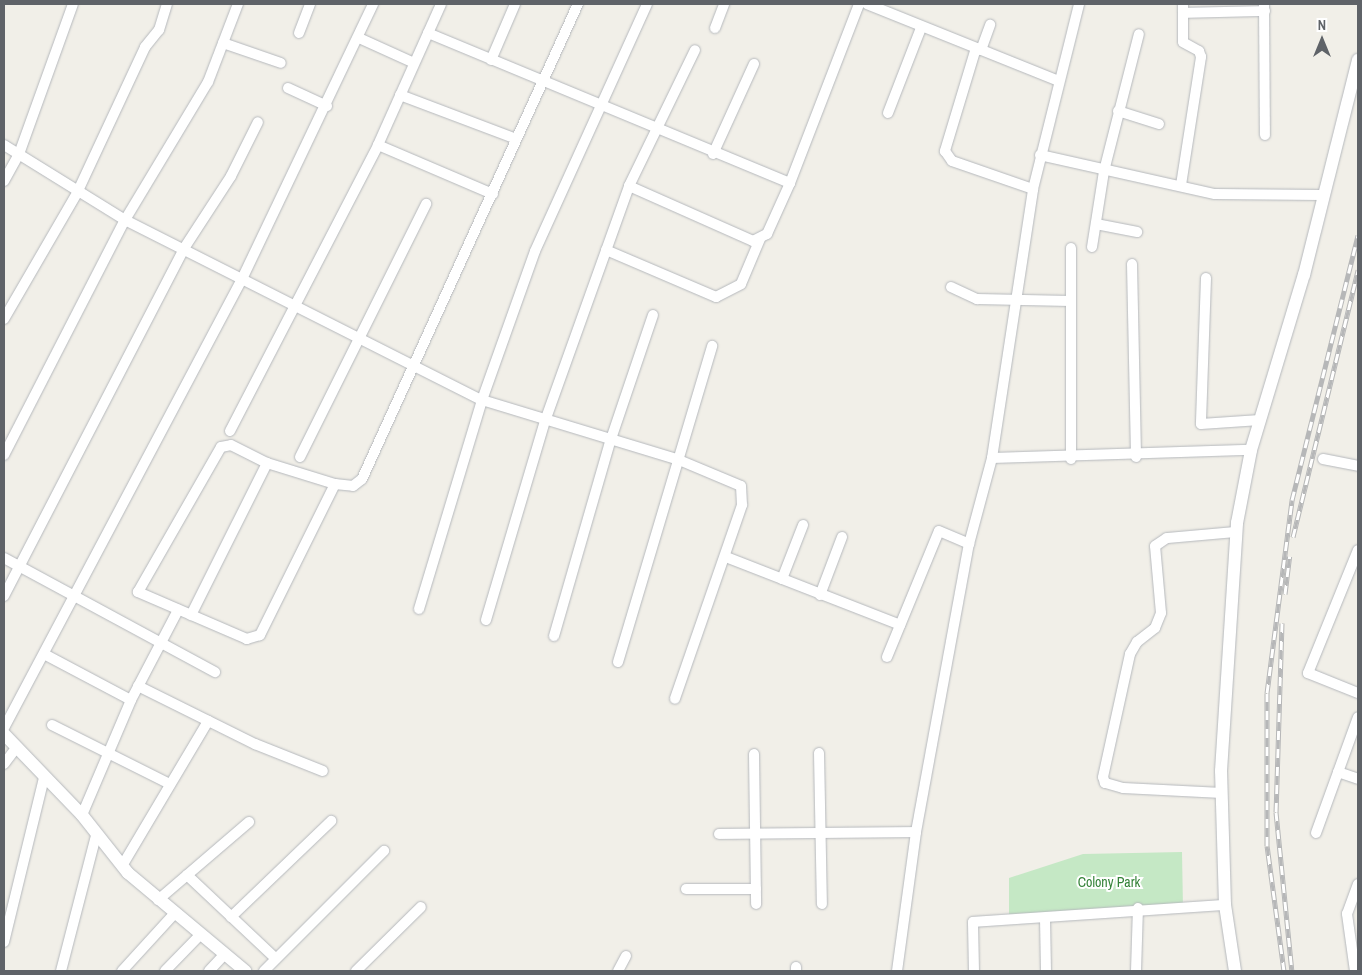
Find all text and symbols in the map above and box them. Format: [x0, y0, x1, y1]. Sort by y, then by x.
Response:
north arrow [1297, 15, 1347, 65]
text: N [1318, 16, 1326, 34]
park label: Colony Park [1078, 874, 1140, 890]

